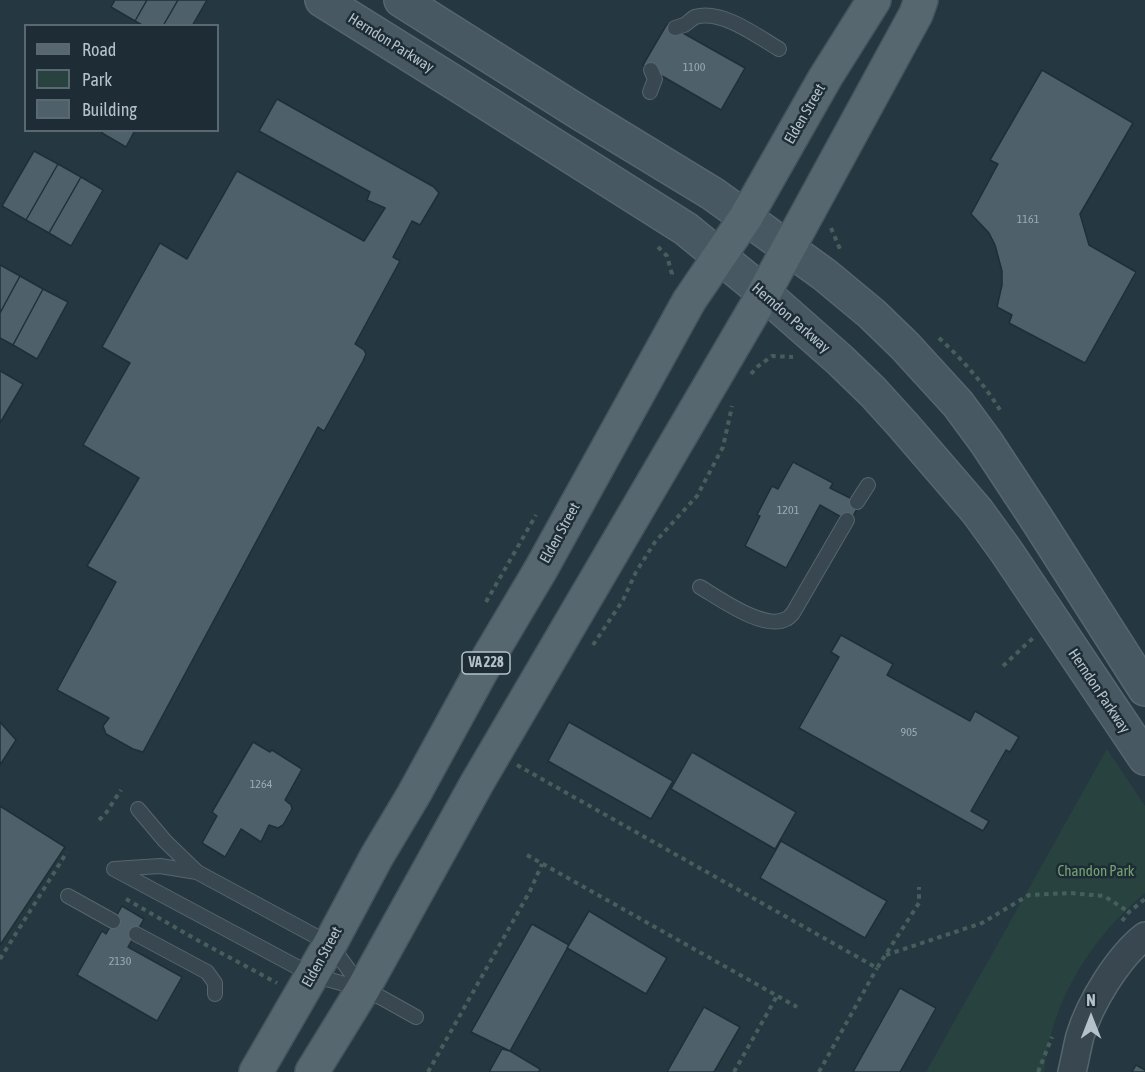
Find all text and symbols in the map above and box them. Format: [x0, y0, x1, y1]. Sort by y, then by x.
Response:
street label: Herndon Parkway [345, 9, 437, 77]
legend [24, 24, 219, 132]
text: Road [82, 39, 116, 60]
house number: 1100 [683, 60, 705, 74]
text: Park [82, 69, 112, 90]
street label: Elden Street [781, 81, 829, 147]
text: Building [82, 99, 137, 120]
house number: 1161 [1017, 212, 1039, 226]
street label: Herndon Parkway [748, 279, 834, 357]
street label: Elden Street [536, 500, 584, 566]
house number: 1201 [777, 503, 799, 517]
street label: Herndon Parkway [1064, 645, 1134, 737]
road number: VA 228 [462, 652, 510, 674]
house number: 905 [901, 725, 917, 739]
house number: 1264 [250, 777, 272, 791]
park label: Chandon Park [1058, 862, 1134, 880]
street label: Elden Street [298, 924, 346, 990]
house number: 2130 [109, 954, 131, 968]
north arrow [1061, 988, 1121, 1048]
text: N [1086, 991, 1096, 1009]

